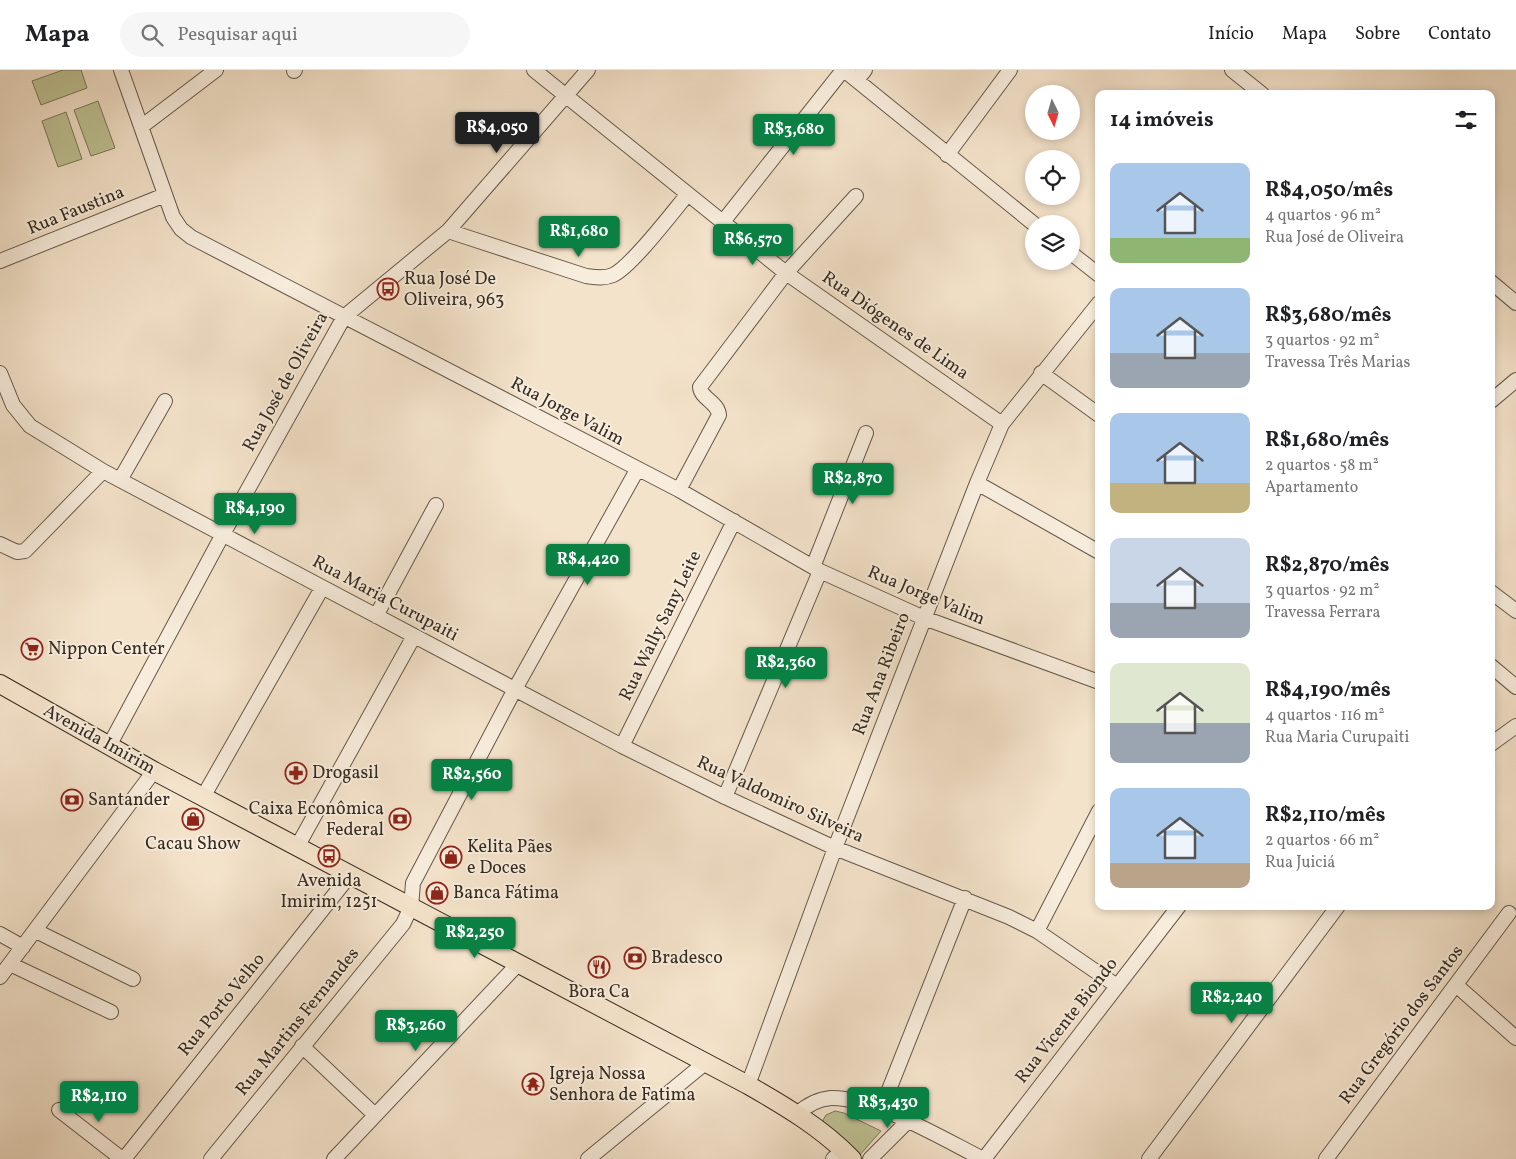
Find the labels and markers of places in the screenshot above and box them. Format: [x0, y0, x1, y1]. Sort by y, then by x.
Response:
pin: R$4,050 [451, 112, 543, 154]
pin: R$3,680 [748, 114, 840, 156]
pin: R$1,680 [533, 216, 625, 258]
pin: R$6,570 [707, 224, 799, 266]
place label: Rua José De Oliveira, 963 [404, 267, 504, 313]
bus stop icon: Rua José De Oliveira, 963 [376, 277, 400, 301]
pin: R$2,870 [807, 462, 899, 505]
pin: R$4,190 [209, 492, 301, 535]
pin: R$4,420 [542, 544, 634, 586]
supermarket icon: Nippon Center [20, 637, 44, 661]
place label: Nippon Center [48, 637, 165, 662]
pin: R$2,360 [740, 646, 832, 689]
pin: R$2,560 [426, 758, 518, 801]
pharmacy icon: Drogasil [284, 761, 308, 785]
place label: Drogasil [312, 761, 379, 786]
bank icon: Santander [60, 788, 84, 812]
place label: Santander [88, 788, 170, 813]
place label: Caixa Econômica Federal [249, 797, 384, 843]
shop icon: Cacau Show [181, 807, 205, 831]
bank icon: Caixa Econômica Federal [388, 807, 412, 831]
place label: Cacau Show [145, 832, 241, 857]
place label: Kelita Pães e Doces [467, 835, 552, 881]
bus stop icon: Avenida Imirim, 1251 [317, 844, 341, 868]
shop icon: Kelita Pães e Doces [439, 845, 463, 869]
place label: Avenida Imirim, 1251 [280, 869, 378, 915]
shop icon: Banca Fátima [425, 881, 449, 905]
place label: Banca Fátima [453, 881, 559, 906]
pin: R$2,250 [429, 916, 521, 959]
bank icon: Bradesco [623, 946, 647, 970]
place label: Bradesco [651, 946, 723, 971]
restaurant icon: Bora Ca [587, 955, 611, 979]
place label: Bora Ca [568, 980, 630, 1005]
pin: R$2,240 [1186, 982, 1278, 1024]
pin: R$3,260 [370, 1010, 462, 1052]
place label: Igreja Nossa Senhora de Fatima [549, 1062, 695, 1108]
temple icon: Igreja Nossa Senhora de Fatima [521, 1072, 545, 1096]
pin: R$2,110 [53, 1080, 145, 1123]
pin: R$3,430 [842, 1086, 934, 1129]

